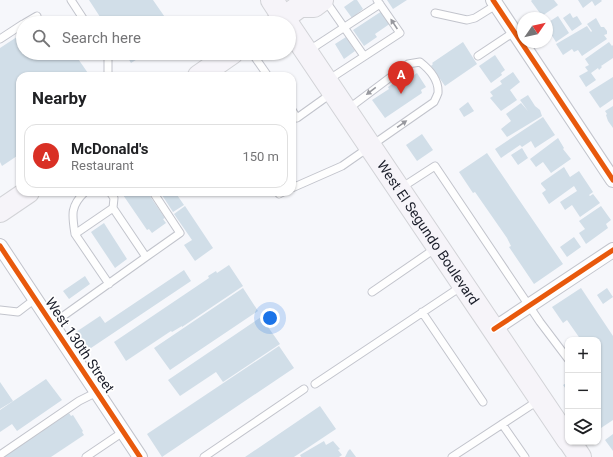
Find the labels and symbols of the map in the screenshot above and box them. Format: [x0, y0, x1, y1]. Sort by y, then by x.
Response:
north arrow [517, 12, 553, 48]
one-way arrow [390, 19, 398, 30]
pin: A [388, 61, 414, 94]
one-way arrow [365, 87, 376, 95]
one-way arrow [397, 120, 408, 128]
street label: West El Segundo Boulevard [374, 157, 482, 308]
street label: West 130th Street [42, 294, 118, 396]
your location [260, 308, 280, 328]

